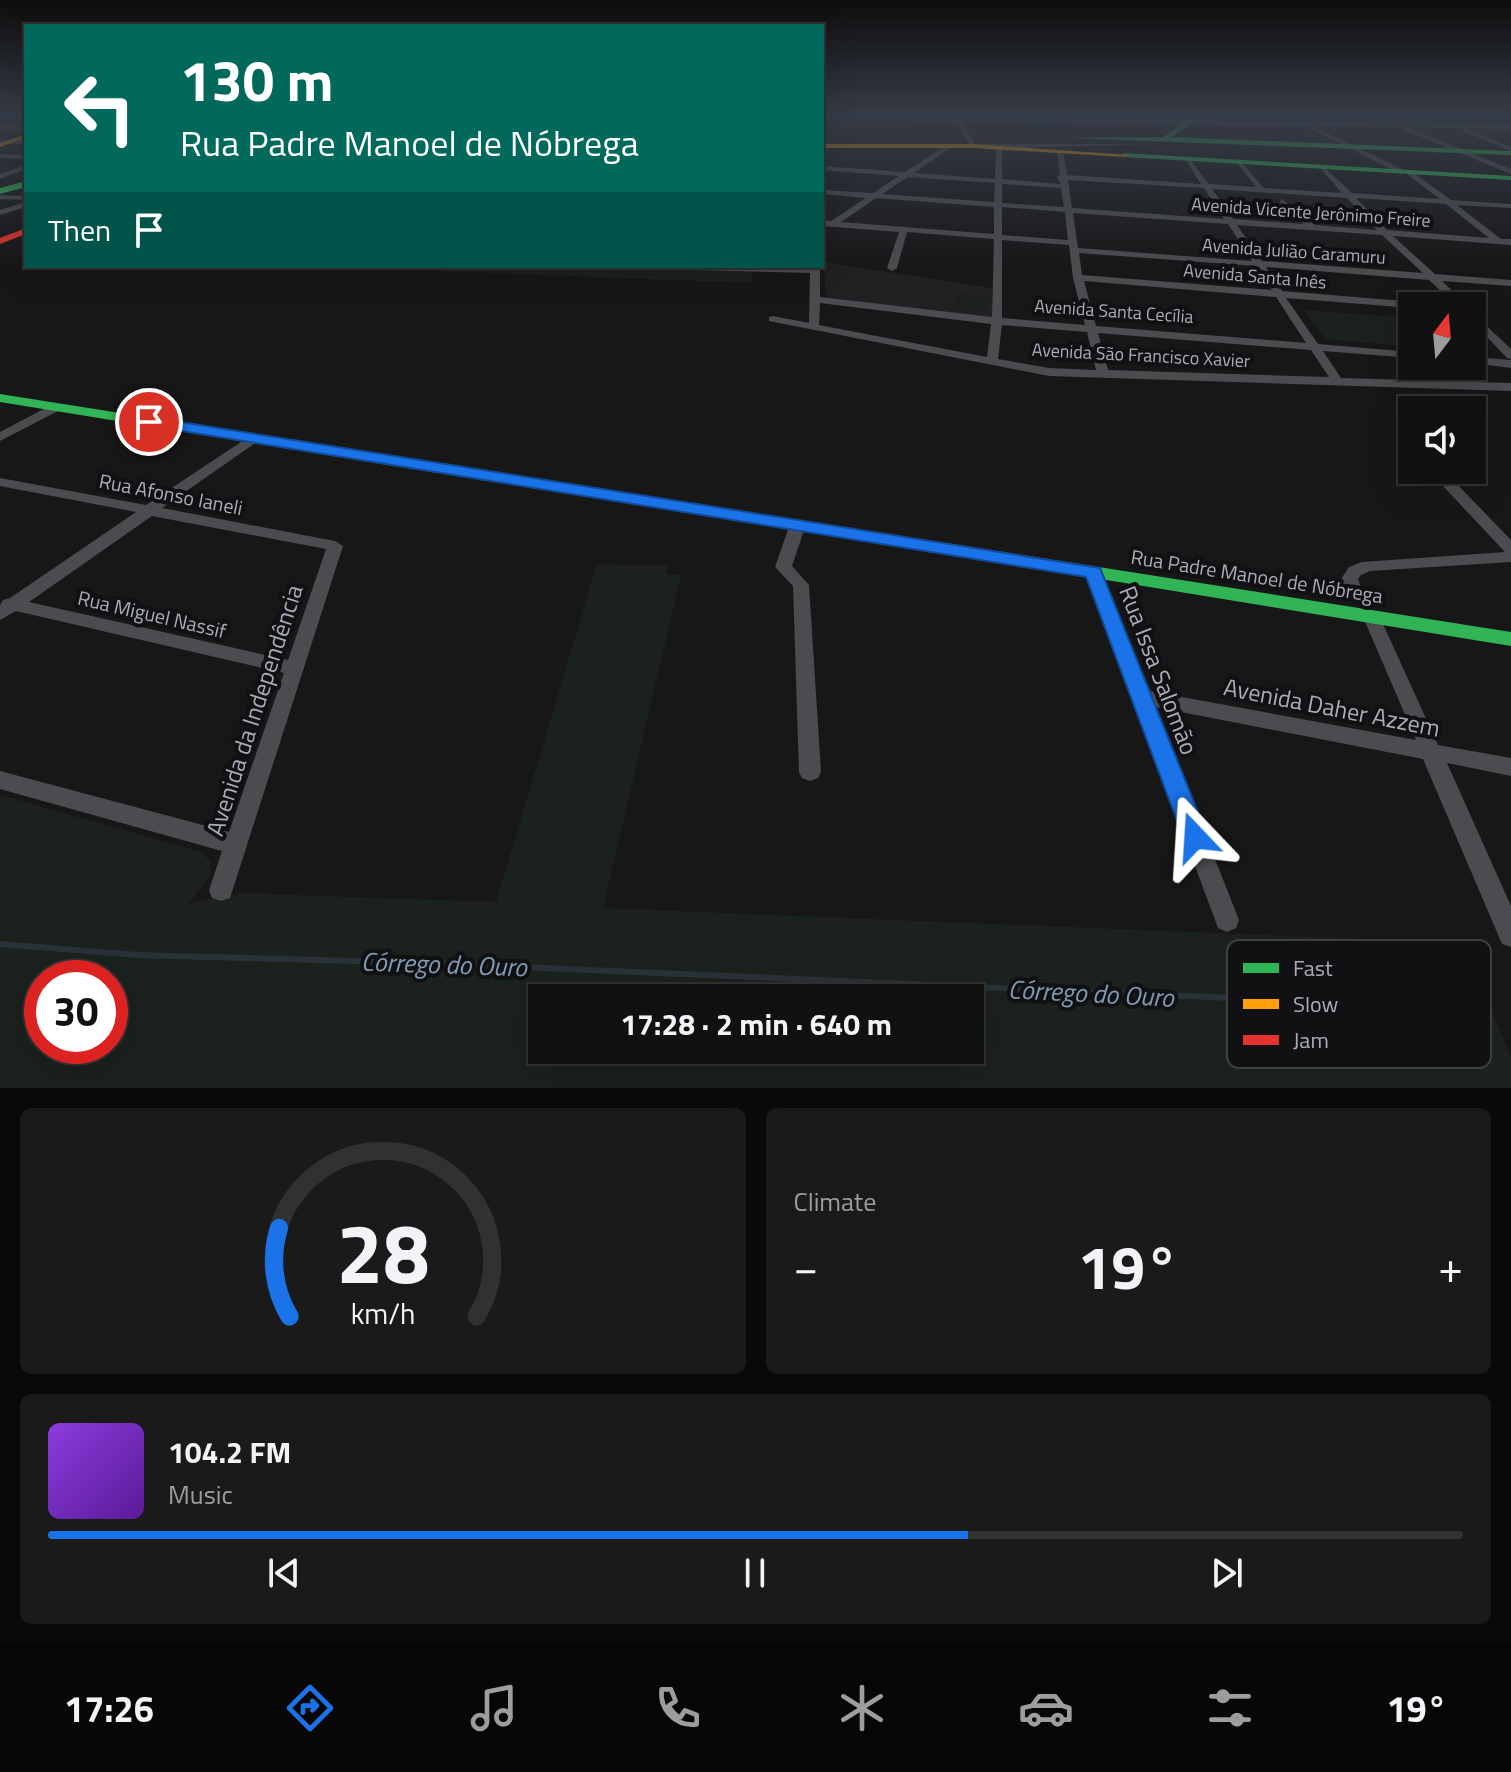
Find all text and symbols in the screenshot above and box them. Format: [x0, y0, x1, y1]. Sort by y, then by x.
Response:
text: 130 m [180, 38, 333, 123]
icon: left [48, 56, 152, 160]
text: Rua Padre Manoel de Nóbrega [180, 115, 639, 170]
street label: Avenida Vicente Jerônimo Freire [1191, 190, 1431, 234]
text: Then [48, 207, 111, 253]
icon: arrive [127, 208, 171, 252]
street label: Avenida Julião Caramuru [1201, 231, 1387, 271]
street label: Avenida Santa Inês [1182, 256, 1328, 296]
street label: Avenida Santa Cecília [1033, 292, 1195, 330]
north arrow [1398, 292, 1486, 380]
map controls [1398, 292, 1486, 484]
street label: Avenida São Francisco Xavier [1031, 336, 1251, 374]
pin [115, 388, 183, 456]
button: sound [1398, 396, 1486, 484]
icon: arrive [127, 400, 171, 444]
street label: Rua Afonso Ianeli [96, 465, 246, 523]
street label: Rua Padre Manoel de Nóbrega [1129, 541, 1385, 611]
street label: Avenida da Independência [196, 580, 312, 840]
street label: Rua Issa Salomão [1110, 580, 1208, 760]
street label: Rua Miguel Nassif [75, 582, 230, 646]
street label: Avenida Daher Azzem [1221, 668, 1443, 746]
position arrow [1153, 795, 1237, 879]
legend [1227, 940, 1491, 1068]
water label: Córrego do Ouro [360, 942, 529, 986]
text: Fast [1293, 951, 1333, 985]
speed limit sign: 30 [24, 960, 128, 1064]
water label: Córrego do Ouro [1007, 969, 1176, 1017]
text: Slow [1293, 987, 1339, 1021]
text: 17:28 · 2 min · 640 m [620, 1001, 892, 1047]
text: Jam [1293, 1023, 1329, 1057]
text: Climate [794, 1182, 876, 1221]
text: 28 [336, 1189, 429, 1315]
text: 19° [1078, 1221, 1179, 1312]
text: − [794, 1233, 818, 1300]
text: + [1438, 1233, 1463, 1300]
text: km/h [350, 1292, 415, 1335]
text: 104.2 FM [168, 1429, 291, 1475]
text: Music [168, 1475, 233, 1514]
icon: previous [262, 1551, 306, 1595]
icon: pause [733, 1551, 777, 1595]
icon: next [1205, 1551, 1249, 1595]
icon: directions [282, 1680, 338, 1736]
icon: music [466, 1680, 522, 1736]
icon: phone [650, 1680, 706, 1736]
icon: climate [834, 1680, 890, 1736]
icon: car [1018, 1680, 1074, 1736]
icon: filters [1202, 1680, 1258, 1736]
text: 17:26 [64, 1681, 154, 1736]
text: 19° [1386, 1681, 1447, 1736]

